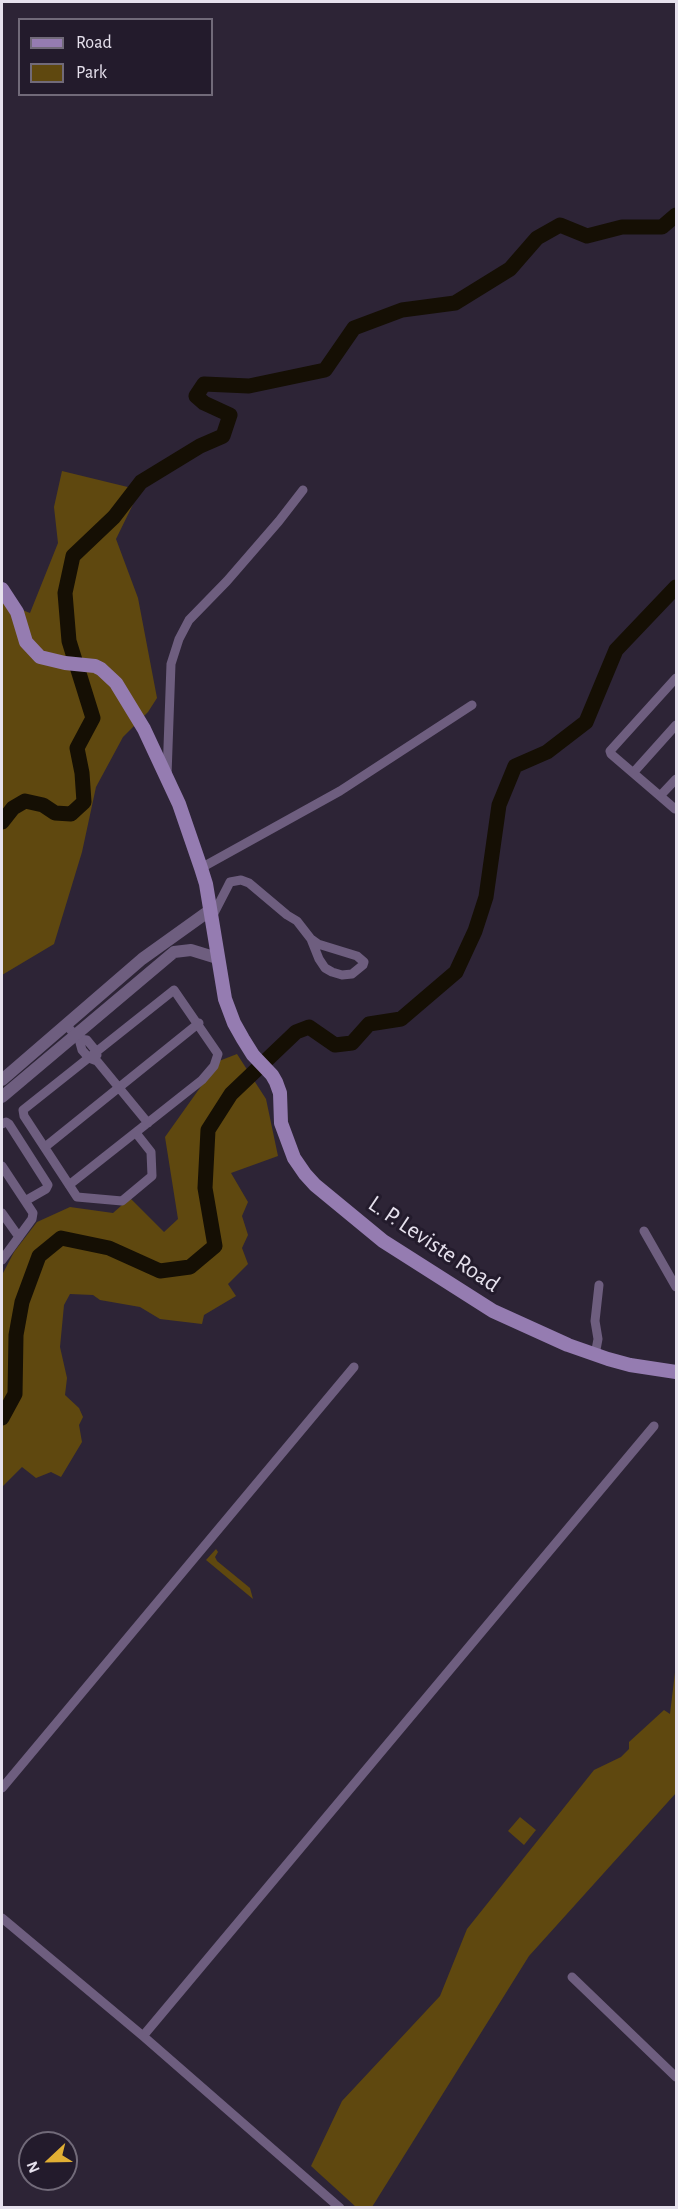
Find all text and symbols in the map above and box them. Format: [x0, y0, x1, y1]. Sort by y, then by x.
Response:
legend [18, 18, 213, 96]
text: Road [76, 34, 112, 52]
text: Park [76, 64, 107, 82]
street label: L. P. Leviste Road [363, 1189, 505, 1299]
north arrow [18, 2131, 78, 2191]
text: N [24, 2159, 43, 2175]

